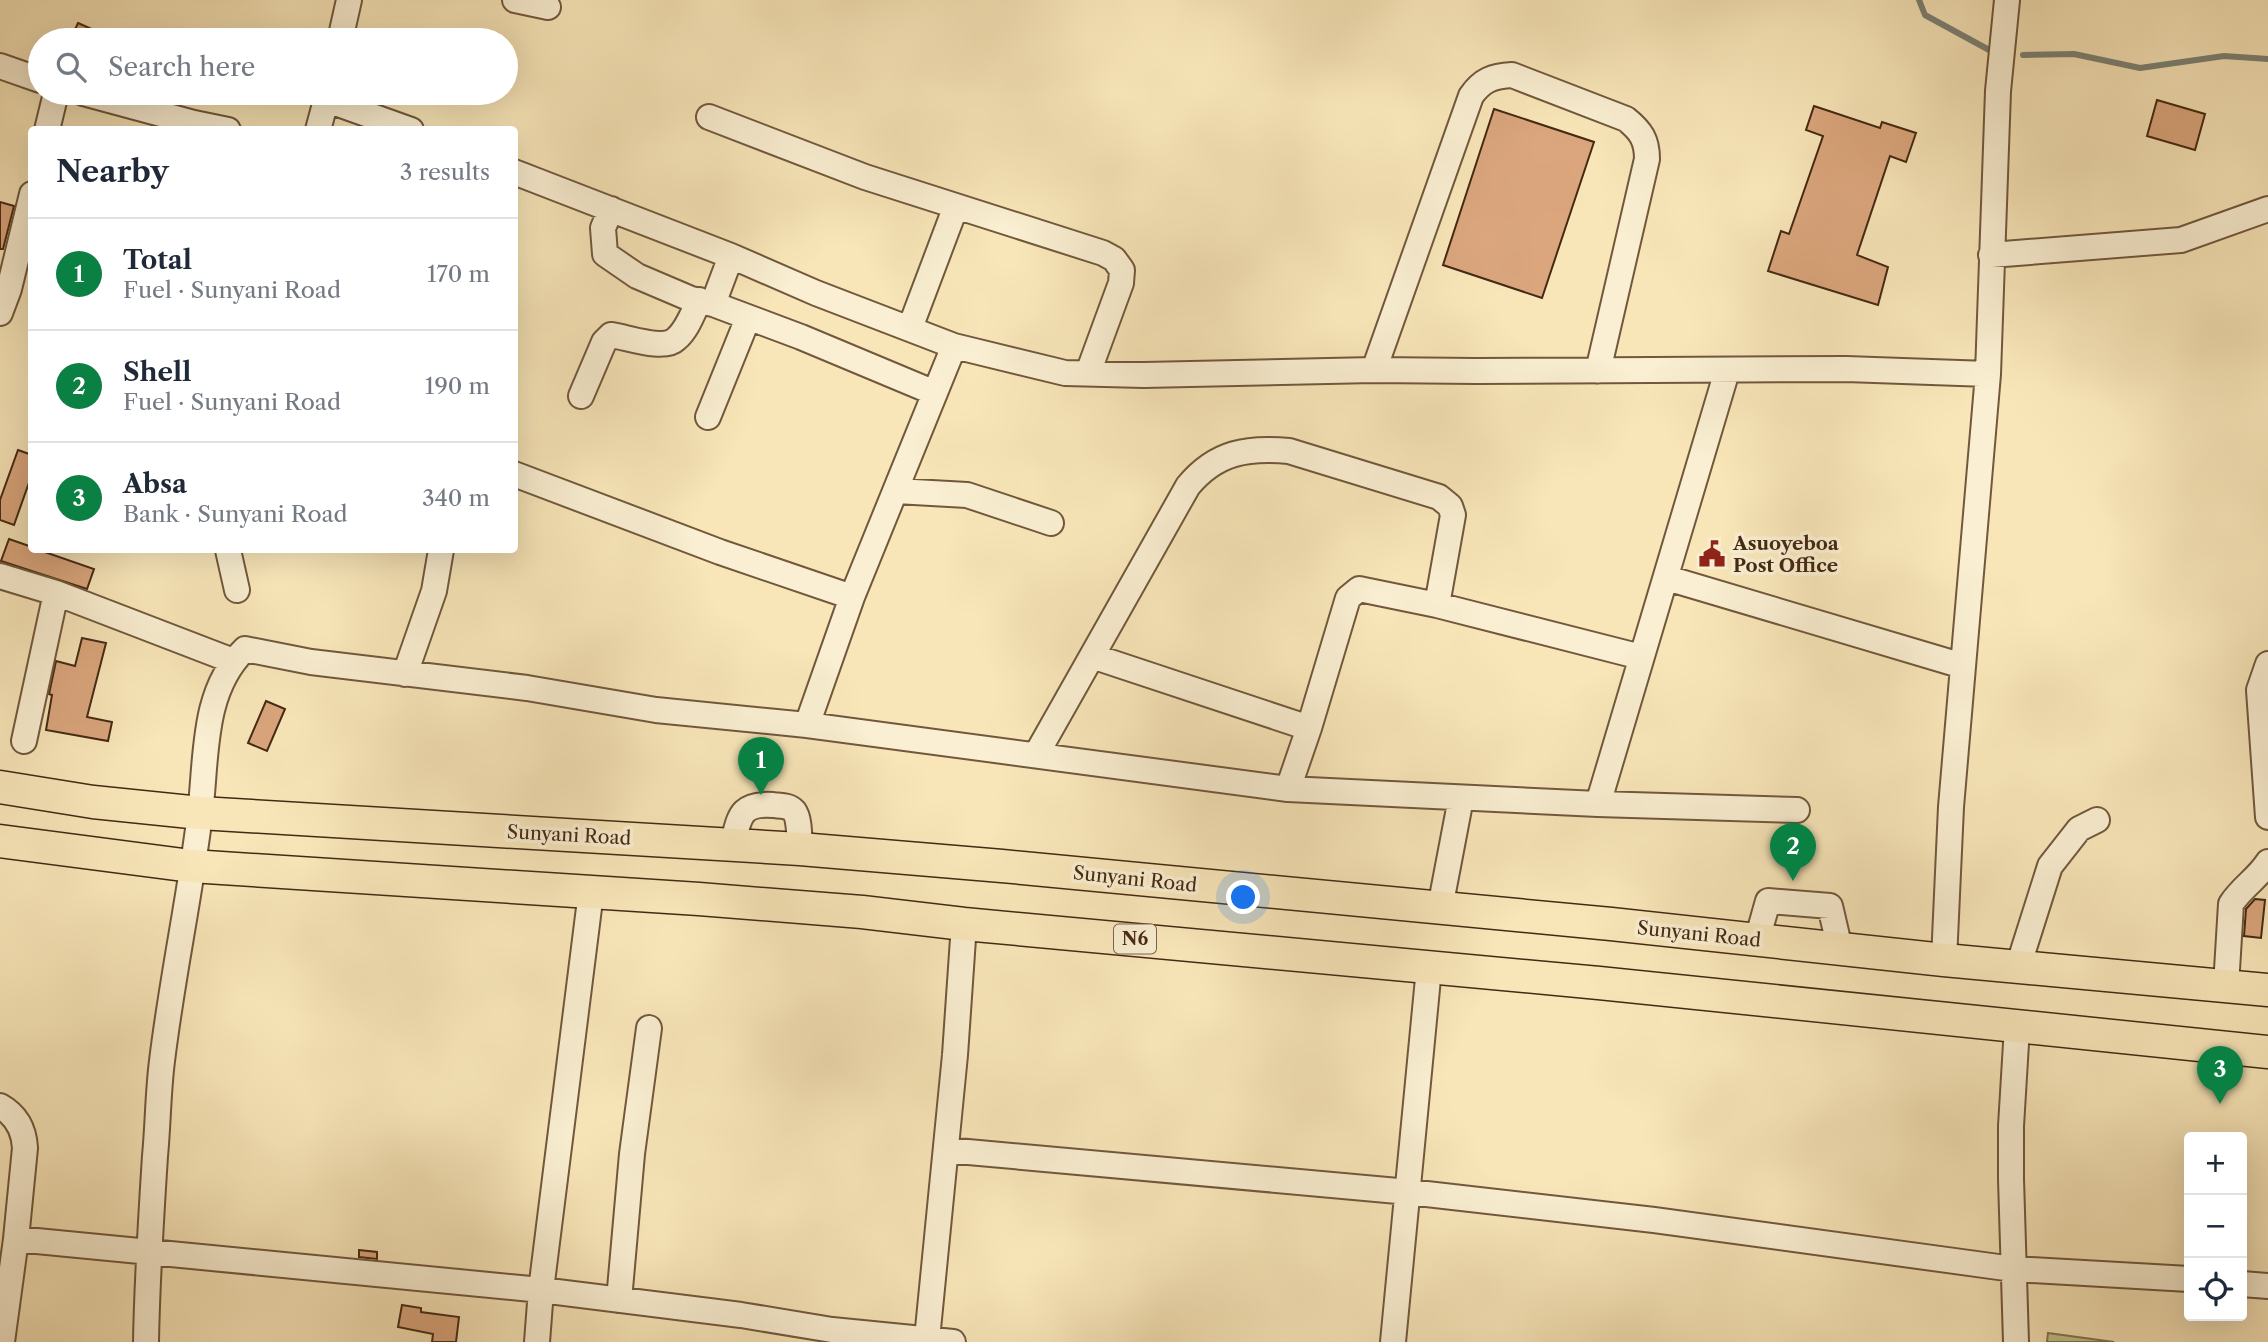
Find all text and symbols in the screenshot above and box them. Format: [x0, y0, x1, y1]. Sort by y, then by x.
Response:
search box [28, 28, 518, 105]
icon: search [52, 48, 90, 86]
text: Search here [108, 51, 255, 83]
text: Nearby [56, 153, 169, 190]
text: 3 results [400, 158, 490, 186]
text: Total [123, 244, 192, 276]
text: 1 [74, 260, 84, 288]
text: 170 m [427, 260, 490, 288]
text: Fuel · Sunyani Road [123, 276, 341, 304]
text: Shell [123, 356, 191, 388]
text: 2 [72, 372, 86, 400]
text: 190 m [425, 372, 490, 400]
text: Fuel · Sunyani Road [123, 388, 341, 416]
text: Absa [123, 468, 187, 500]
text: 3 [73, 484, 86, 512]
text: 340 m [422, 484, 490, 512]
text: Bank · Sunyani Road [123, 500, 348, 528]
place label: Asuoyeboa Post Office [1732, 532, 1840, 577]
public building icon: Asuoyeboa Post Office [1697, 539, 1727, 569]
pin: 1 [738, 737, 784, 795]
street label: Sunyani Road [506, 820, 632, 850]
pin: 2 [1770, 823, 1816, 881]
street label: Sunyani Road [1072, 861, 1198, 897]
your location [1226, 880, 1260, 914]
street label: Sunyani Road [1636, 916, 1762, 952]
road number: N6 [1114, 924, 1156, 954]
pin: 3 [2197, 1046, 2243, 1104]
map controls [2184, 1132, 2247, 1321]
button: + [2184, 1132, 2247, 1195]
button: − [2184, 1195, 2247, 1258]
button: locate [2184, 1258, 2247, 1321]

